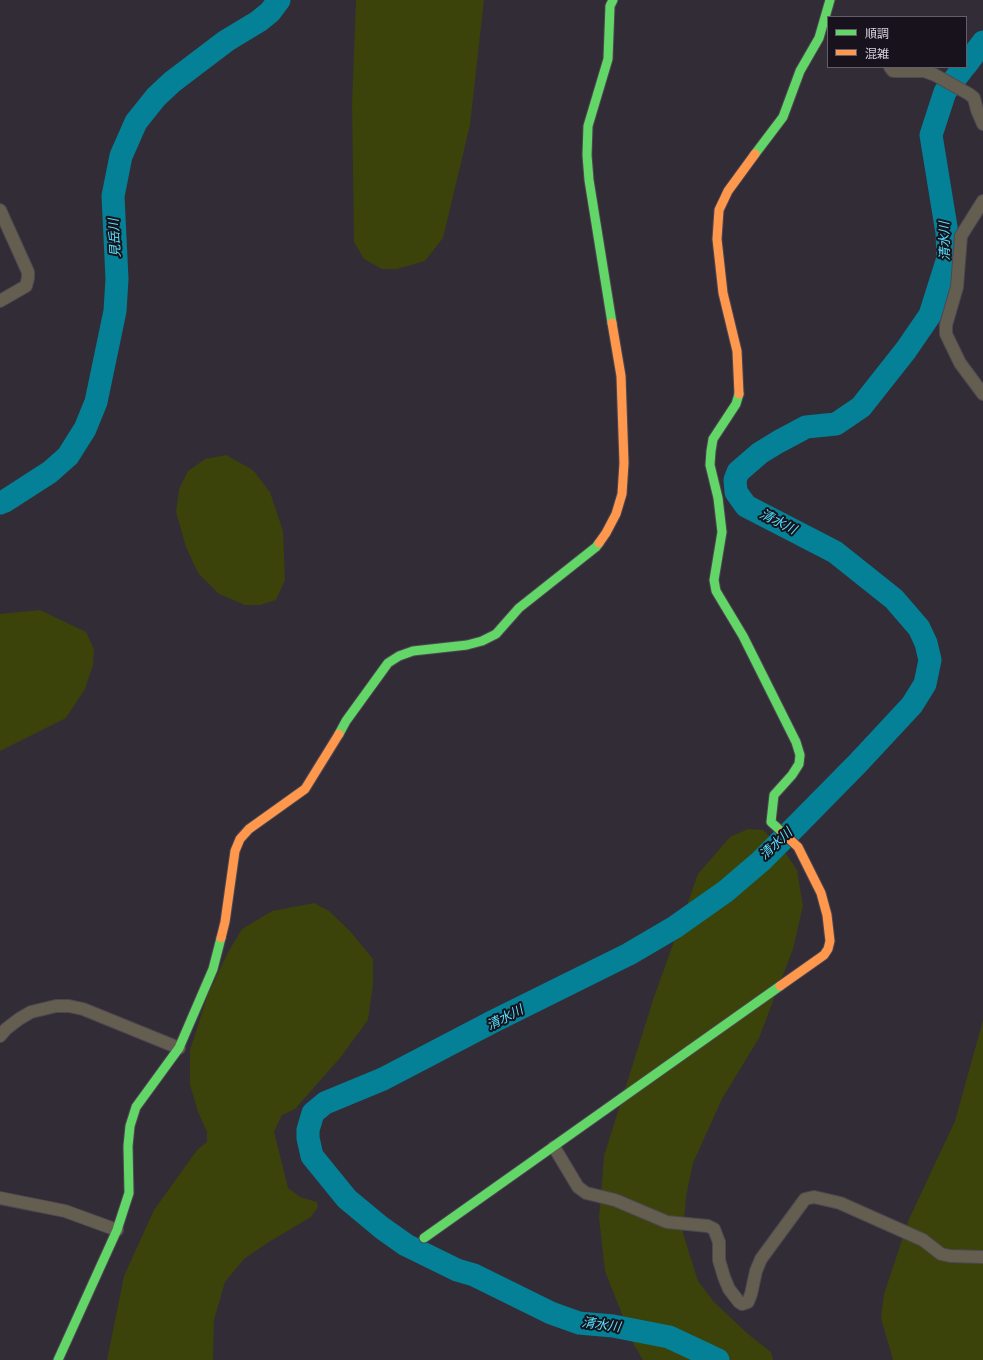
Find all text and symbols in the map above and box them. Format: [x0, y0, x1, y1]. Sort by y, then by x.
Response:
legend [827, 16, 967, 68]
text: 順調 [865, 28, 889, 40]
text: 混雑 [865, 48, 889, 60]
water label: 見岳川 [106, 218, 124, 258]
water label: 清水川 [937, 221, 953, 261]
water label: 清水川 [757, 506, 799, 538]
water label: 清水川 [756, 825, 796, 863]
water label: 清水川 [484, 1002, 526, 1034]
water label: 清水川 [581, 1315, 621, 1335]

